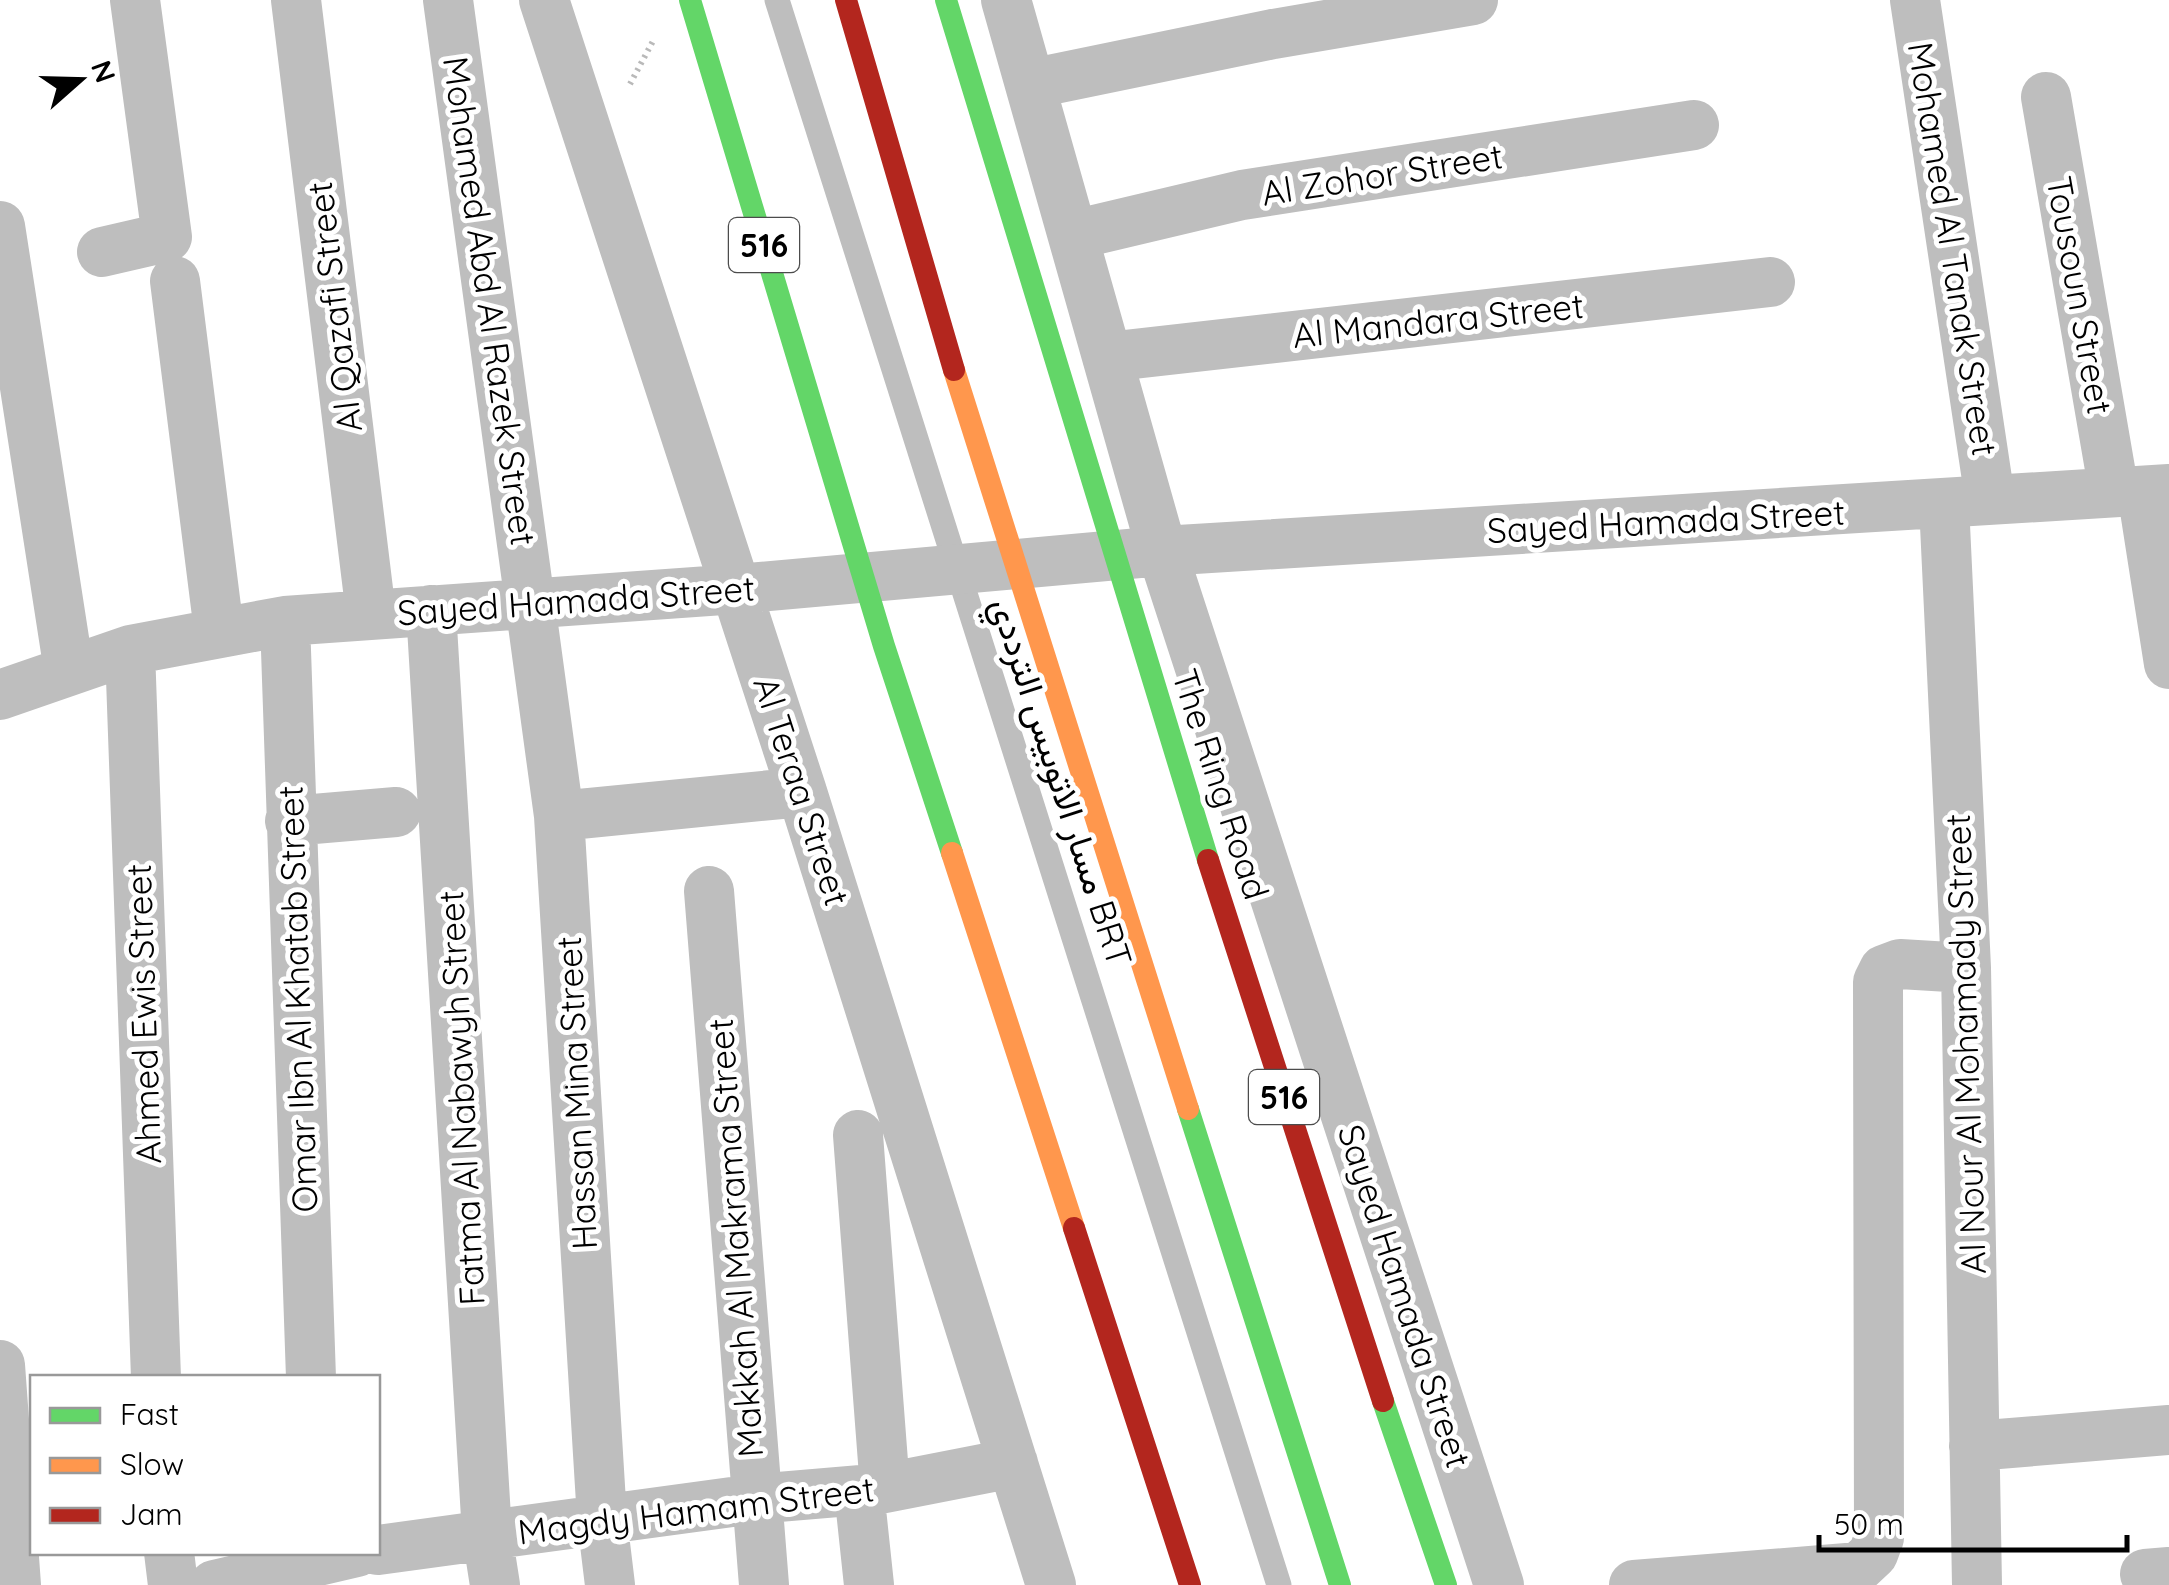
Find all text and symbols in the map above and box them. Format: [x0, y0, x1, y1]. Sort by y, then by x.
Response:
north arrow [30, 30, 130, 130]
street label: Mohamed Al Tanak Street [1899, 39, 2007, 459]
street label: Mohamed Abd Al Razek Street [434, 54, 546, 548]
text: N [84, 56, 124, 87]
street label: Al Zohor Street [1258, 133, 1506, 215]
street label: Tousoun Street [2037, 173, 2123, 417]
street label: Al Qazafi Street [297, 179, 371, 435]
road number: 516 [729, 218, 799, 272]
street label: Al Mandara Street [1290, 283, 1586, 357]
street label: Sayed Hamada Street [1486, 490, 1846, 552]
street label: Sayed Hamada Street [396, 566, 756, 634]
street label: مسار الاتوبيس الترددي BRT [974, 592, 1142, 974]
street label: The Ring Road [1163, 663, 1279, 905]
street label: Al Teraa Street [744, 671, 860, 911]
street label: Omar Ibn Al Khatab Street [268, 785, 326, 1213]
street label: Al Nour Al Mohamady Street [1935, 813, 1995, 1275]
street label: Ahmed Ewis Street [116, 863, 170, 1165]
street label: Fatma Al Nabawyh Street [428, 889, 494, 1307]
street label: Hassan Mina Street [546, 935, 606, 1251]
street label: Makkah Al Makrama Street [698, 1017, 772, 1459]
road number: 516 [1249, 1070, 1319, 1124]
street label: Sayed Hamada Street [1329, 1119, 1481, 1473]
legend [30, 1375, 380, 1555]
text: Fast [120, 1395, 179, 1433]
text: Slow [120, 1445, 184, 1483]
street label: Magdy Hamam Street [515, 1466, 877, 1554]
scale bar [1819, 1490, 2126, 1552]
text: Jam [120, 1495, 183, 1533]
text: 50 m [1834, 1505, 1904, 1543]

